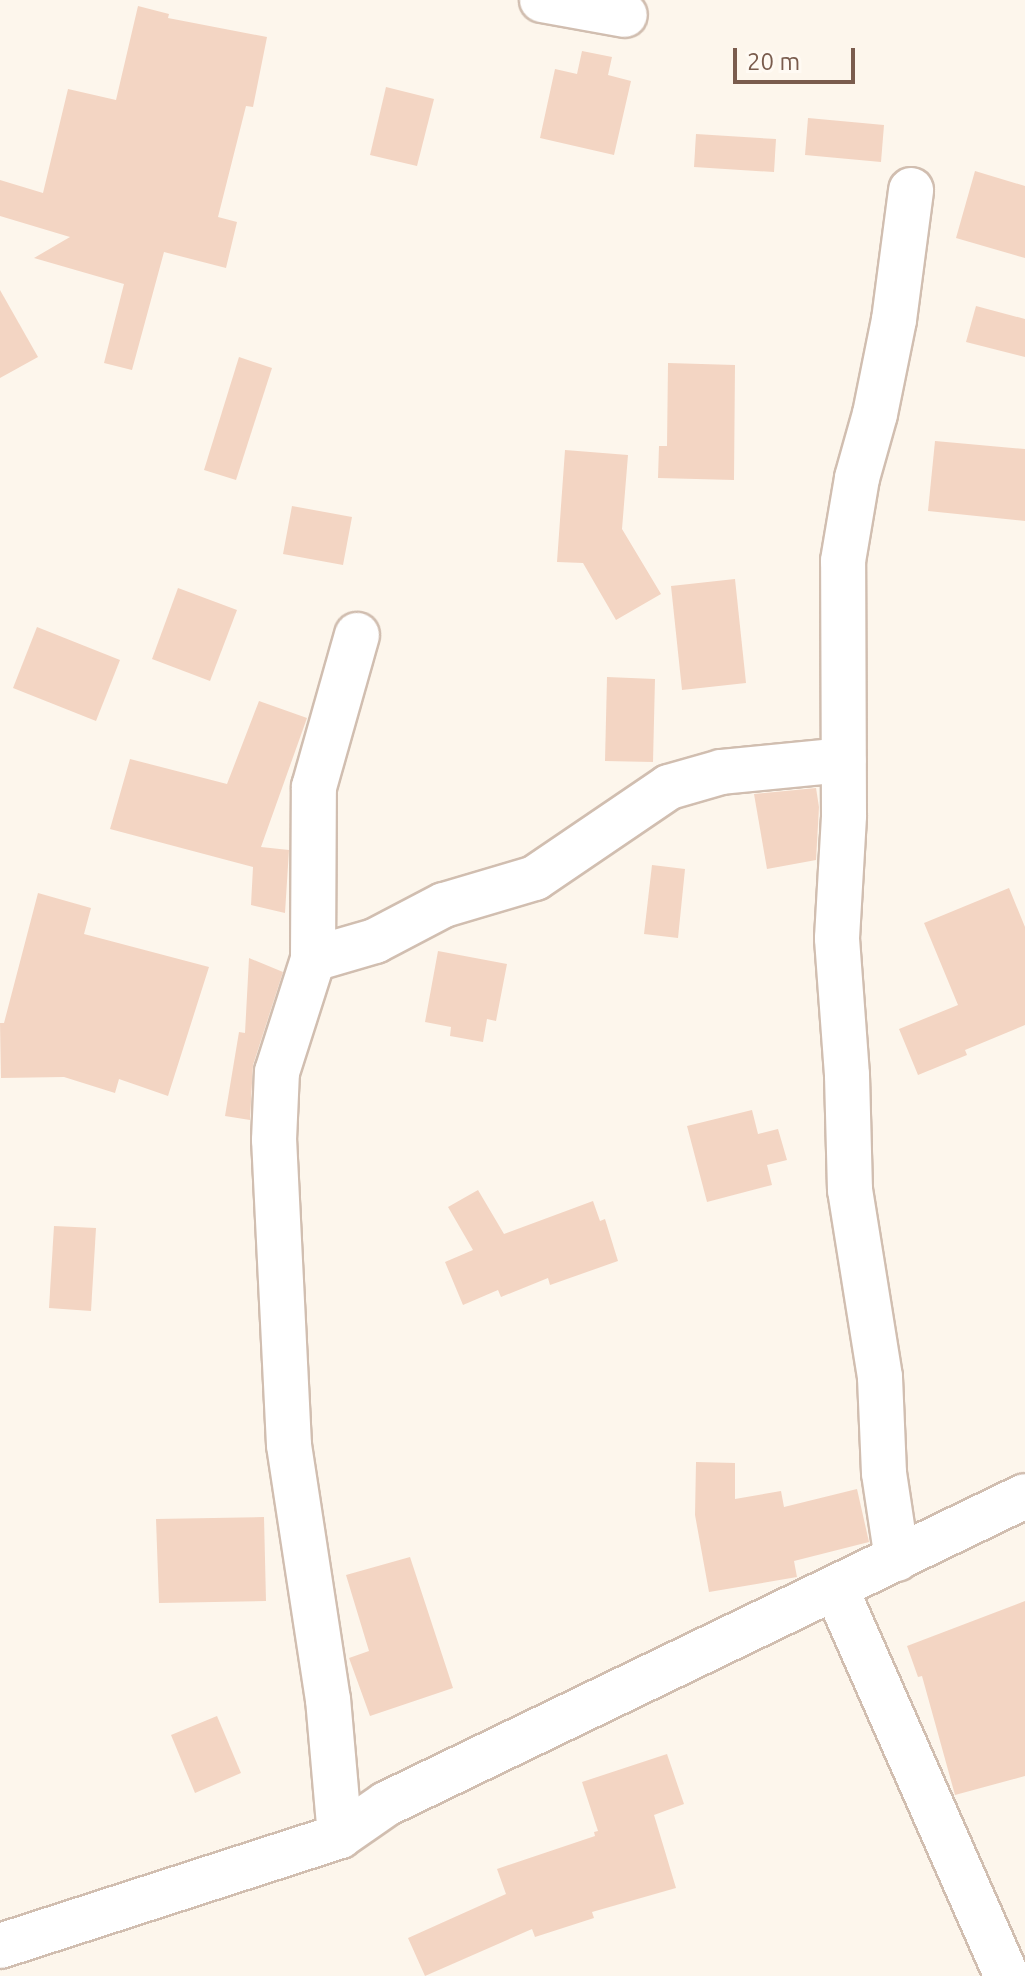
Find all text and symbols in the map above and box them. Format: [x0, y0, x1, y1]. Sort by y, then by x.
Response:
scale bar [737, 32, 859, 82]
text: 20 m [747, 48, 800, 75]

